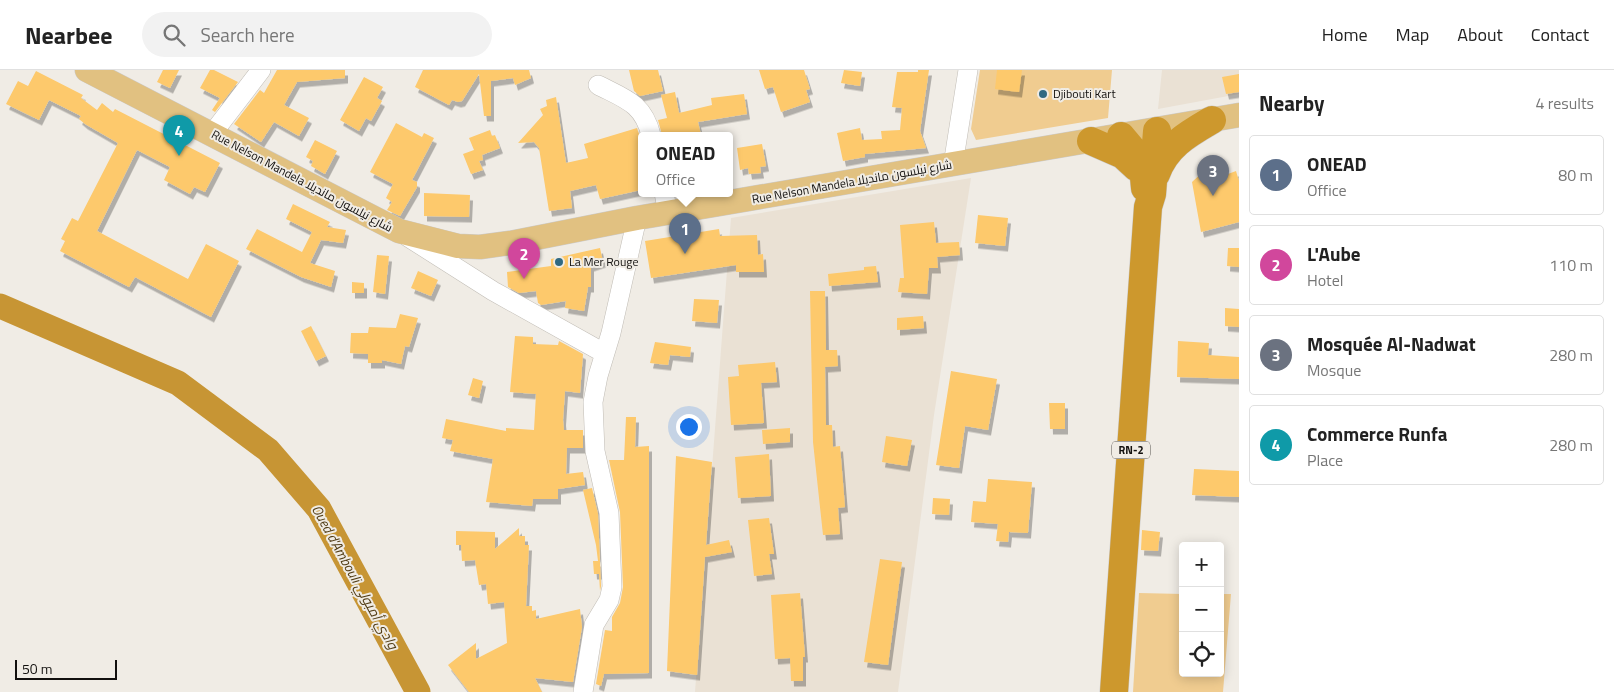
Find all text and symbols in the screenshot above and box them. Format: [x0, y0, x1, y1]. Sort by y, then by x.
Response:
search box [142, 12, 492, 57]
text: Nearbee [25, 17, 112, 53]
text: Search here [200, 20, 295, 49]
icon: search [160, 21, 188, 49]
text: Home [1322, 21, 1368, 48]
text: Map [1396, 21, 1429, 48]
text: About [1457, 21, 1503, 48]
text: Contact [1531, 21, 1589, 48]
place label: Djibouti Kart [1053, 84, 1116, 103]
text: Nearby [1259, 87, 1324, 119]
marker: Djibouti Kart [1037, 88, 1049, 100]
text: 4 results [1535, 91, 1594, 115]
pin: 4 [163, 115, 195, 156]
street label: Rue Nelson Mandela شارع نيلسون مانديلا [208, 125, 396, 237]
popup [638, 132, 733, 197]
text: ONEAD [656, 138, 715, 167]
text: ONEAD [1307, 149, 1367, 178]
street label: Rue Nelson Mandela شارع نيلسون مانديلا [750, 155, 954, 208]
pin: 3 [1197, 155, 1229, 196]
text: 1 [1272, 163, 1280, 187]
text: 80 m [1558, 163, 1593, 187]
text: Office [656, 167, 695, 191]
text: Office [1307, 178, 1347, 202]
pin: 1 [669, 213, 701, 254]
pin: 2 [508, 238, 540, 279]
text: L'Aube [1307, 239, 1360, 268]
place label: La Mer Rouge [569, 252, 639, 271]
text: 2 [1272, 253, 1280, 277]
text: 110 m [1549, 253, 1593, 277]
marker: La Mer Rouge [553, 256, 565, 268]
text: Hotel [1307, 268, 1344, 292]
text: Mosquée Al-Nadwat [1307, 329, 1476, 358]
text: 3 [1272, 343, 1280, 367]
text: 280 m [1549, 343, 1593, 367]
text: Mosque [1307, 358, 1361, 382]
your location [676, 414, 702, 440]
text: Commerce Runfa [1307, 419, 1447, 448]
text: 4 [1272, 433, 1280, 457]
text: 280 m [1549, 433, 1593, 457]
road number: RN-2 [1112, 442, 1150, 458]
text: Place [1307, 448, 1343, 472]
water label: Oued d'Ambouli وادي أمبولي [305, 501, 405, 655]
map controls [1179, 542, 1224, 677]
button: + [1179, 542, 1224, 587]
button: − [1179, 587, 1224, 632]
button: locate [1179, 632, 1224, 677]
scale bar [15, 657, 118, 680]
text: 50 m [22, 658, 52, 679]

